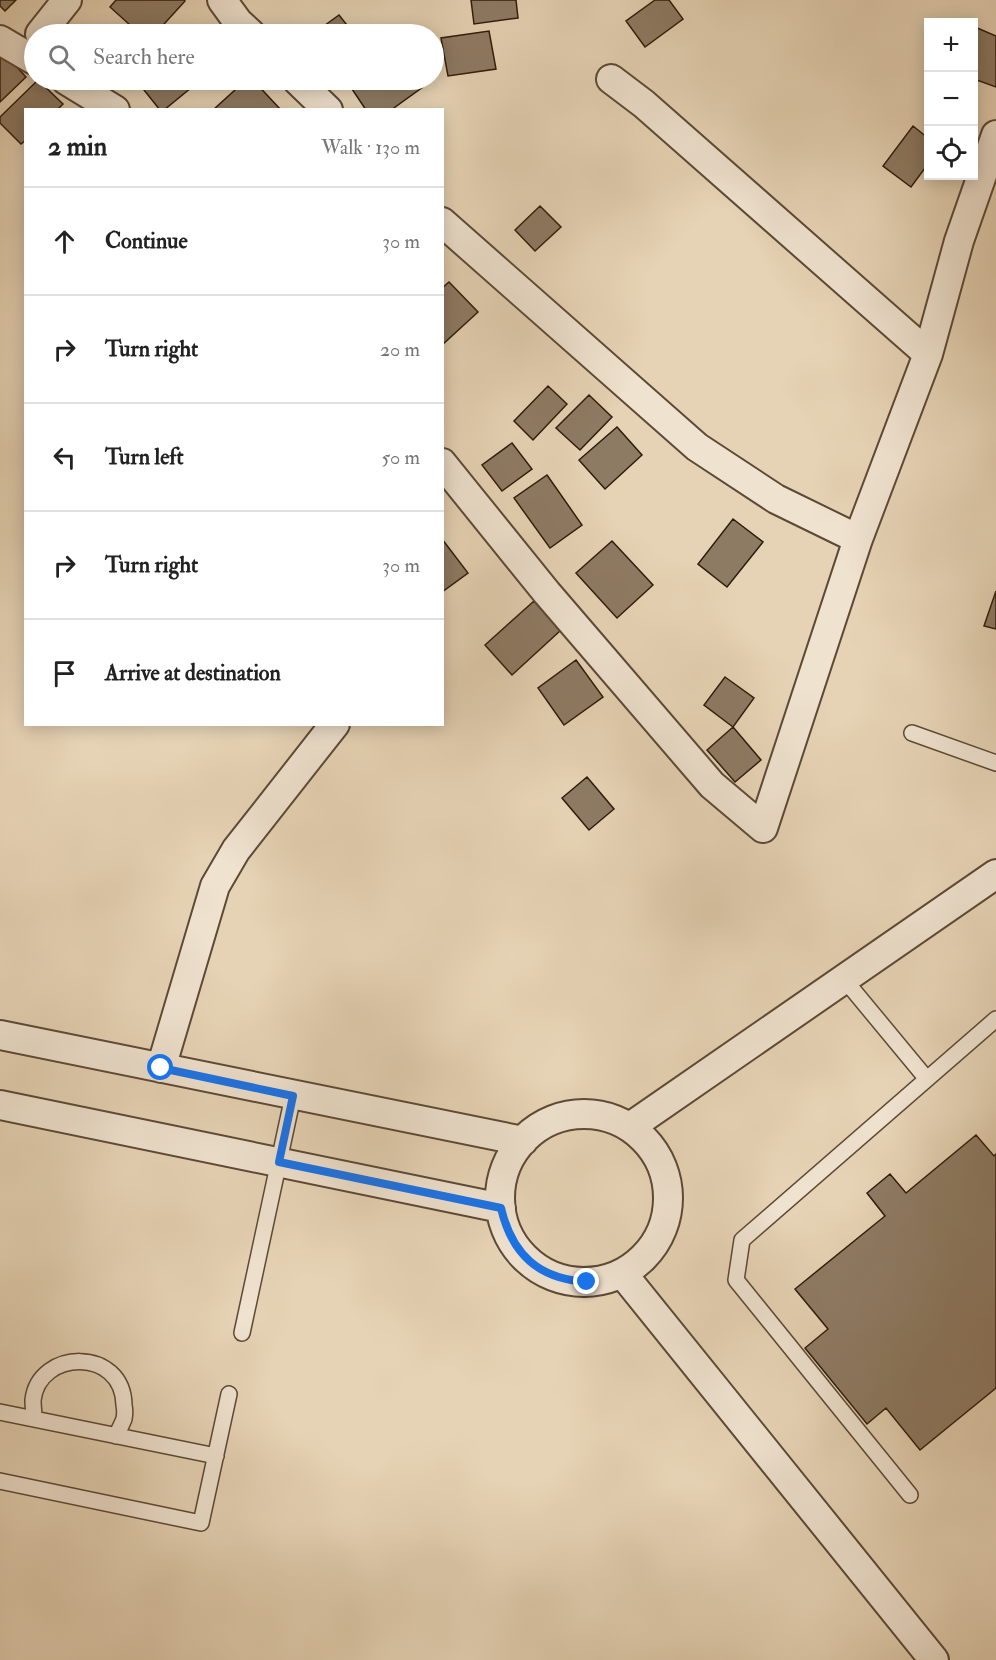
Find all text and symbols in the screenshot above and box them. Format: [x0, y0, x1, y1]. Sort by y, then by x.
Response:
map controls [924, 18, 978, 180]
button: + [924, 18, 978, 72]
search box [24, 24, 444, 90]
icon: search [45, 41, 78, 74]
text: Search here [93, 43, 195, 71]
button: − [924, 72, 978, 126]
button: locate [924, 126, 978, 180]
text: 2 min [48, 131, 107, 163]
text: Walk · 130 m [321, 135, 420, 160]
icon: ahead [48, 225, 81, 258]
text: Continue [105, 227, 188, 255]
text: 30 m [382, 229, 420, 254]
icon: right [48, 333, 81, 366]
text: Turn right [105, 335, 198, 363]
text: 20 m [380, 337, 420, 362]
icon: left [48, 441, 81, 474]
text: Turn left [105, 443, 184, 471]
text: 50 m [381, 445, 420, 470]
icon: right [48, 549, 81, 582]
text: Turn right [105, 551, 198, 579]
text: 30 m [382, 553, 420, 578]
icon: arrive [48, 657, 81, 690]
text: Arrive at destination [105, 659, 281, 687]
route start [147, 1054, 173, 1080]
route end [573, 1268, 599, 1294]

